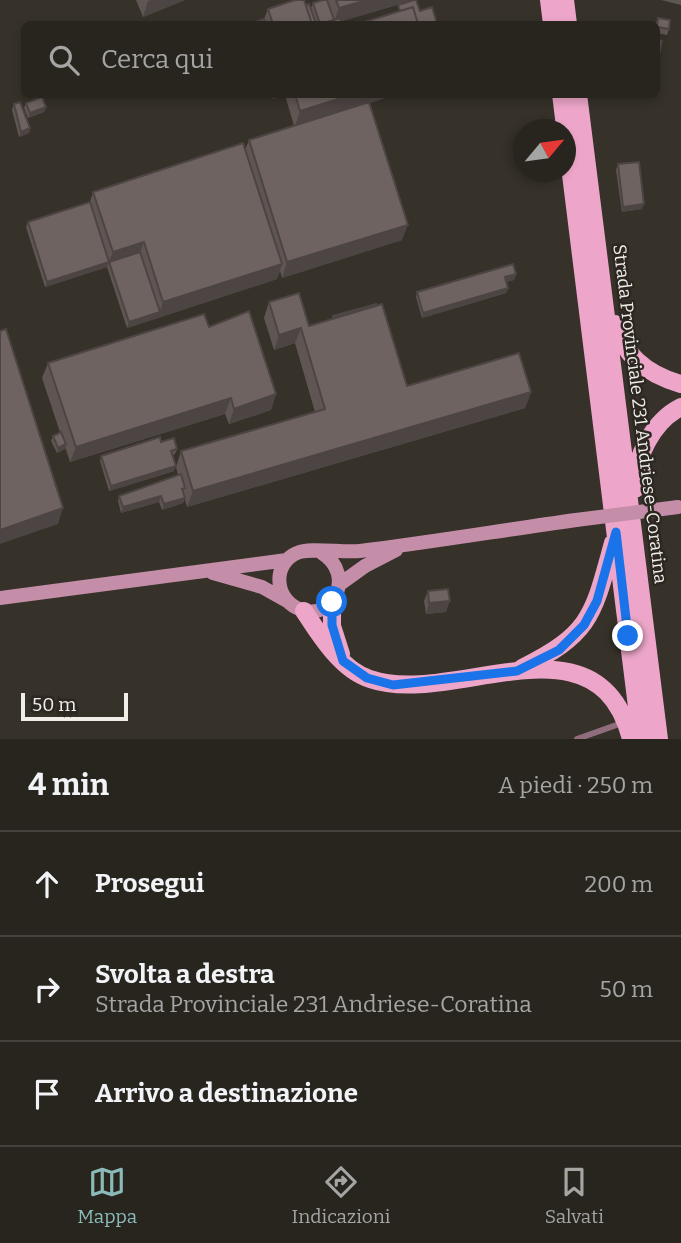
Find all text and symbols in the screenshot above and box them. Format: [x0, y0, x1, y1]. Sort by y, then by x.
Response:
search box [21, 21, 660, 98]
icon: search [45, 41, 83, 79]
text: Cerca qui [101, 44, 213, 75]
north arrow [513, 119, 576, 182]
street label: Strada Provinciale 231 Andriese-Coratina [608, 243, 672, 585]
route start [316, 586, 347, 617]
route end [612, 620, 643, 651]
scale bar [21, 690, 128, 722]
text: 50 m [32, 693, 76, 716]
text: 4 min [28, 767, 109, 803]
text: A piedi · 250 m [498, 771, 653, 799]
icon: ahead [28, 865, 66, 903]
text: Prosegui [95, 868, 204, 899]
text: 200 m [584, 870, 653, 898]
text: Svolta a destra [95, 959, 274, 990]
icon: right [28, 970, 66, 1008]
text: 50 m [599, 975, 653, 1003]
text: Strada Provinciale 231 Andriese-Coratina [95, 990, 532, 1018]
icon: arrive [28, 1075, 66, 1113]
text: Arrivo a destinazione [95, 1078, 358, 1109]
tab: Mappa [77, 1163, 137, 1228]
tab: Indicazioni [292, 1163, 390, 1228]
tab: Salvati [545, 1163, 604, 1228]

